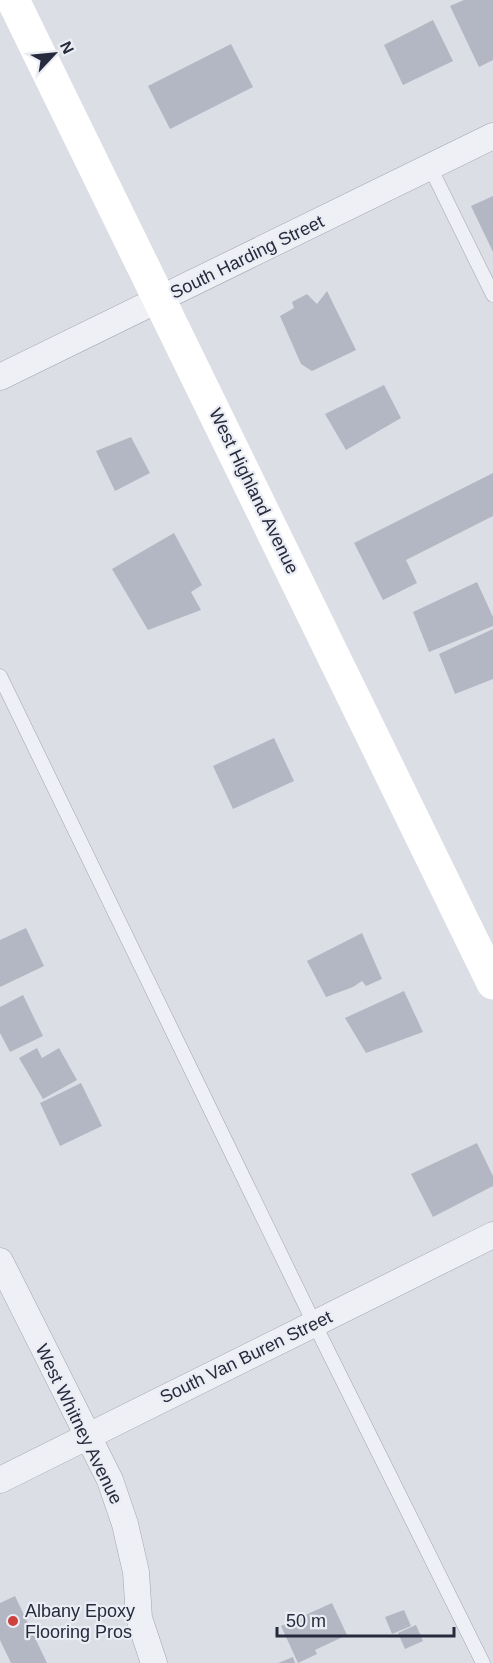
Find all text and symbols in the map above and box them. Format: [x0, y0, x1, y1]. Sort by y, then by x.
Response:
north arrow [24, 24, 84, 84]
text: N [57, 39, 77, 57]
street label: South Harding Street [167, 211, 327, 303]
street label: West Highland Avenue [205, 405, 303, 577]
street label: South Van Buren Street [157, 1307, 335, 1407]
street label: West Whitney Avenue [32, 1341, 126, 1507]
scale bar [277, 1600, 454, 1638]
place label: Albany Epoxy Flooring Pros [25, 1601, 135, 1642]
text: 50 m [286, 1611, 326, 1631]
marker: Albany Epoxy Flooring Pros [6, 1614, 20, 1628]

